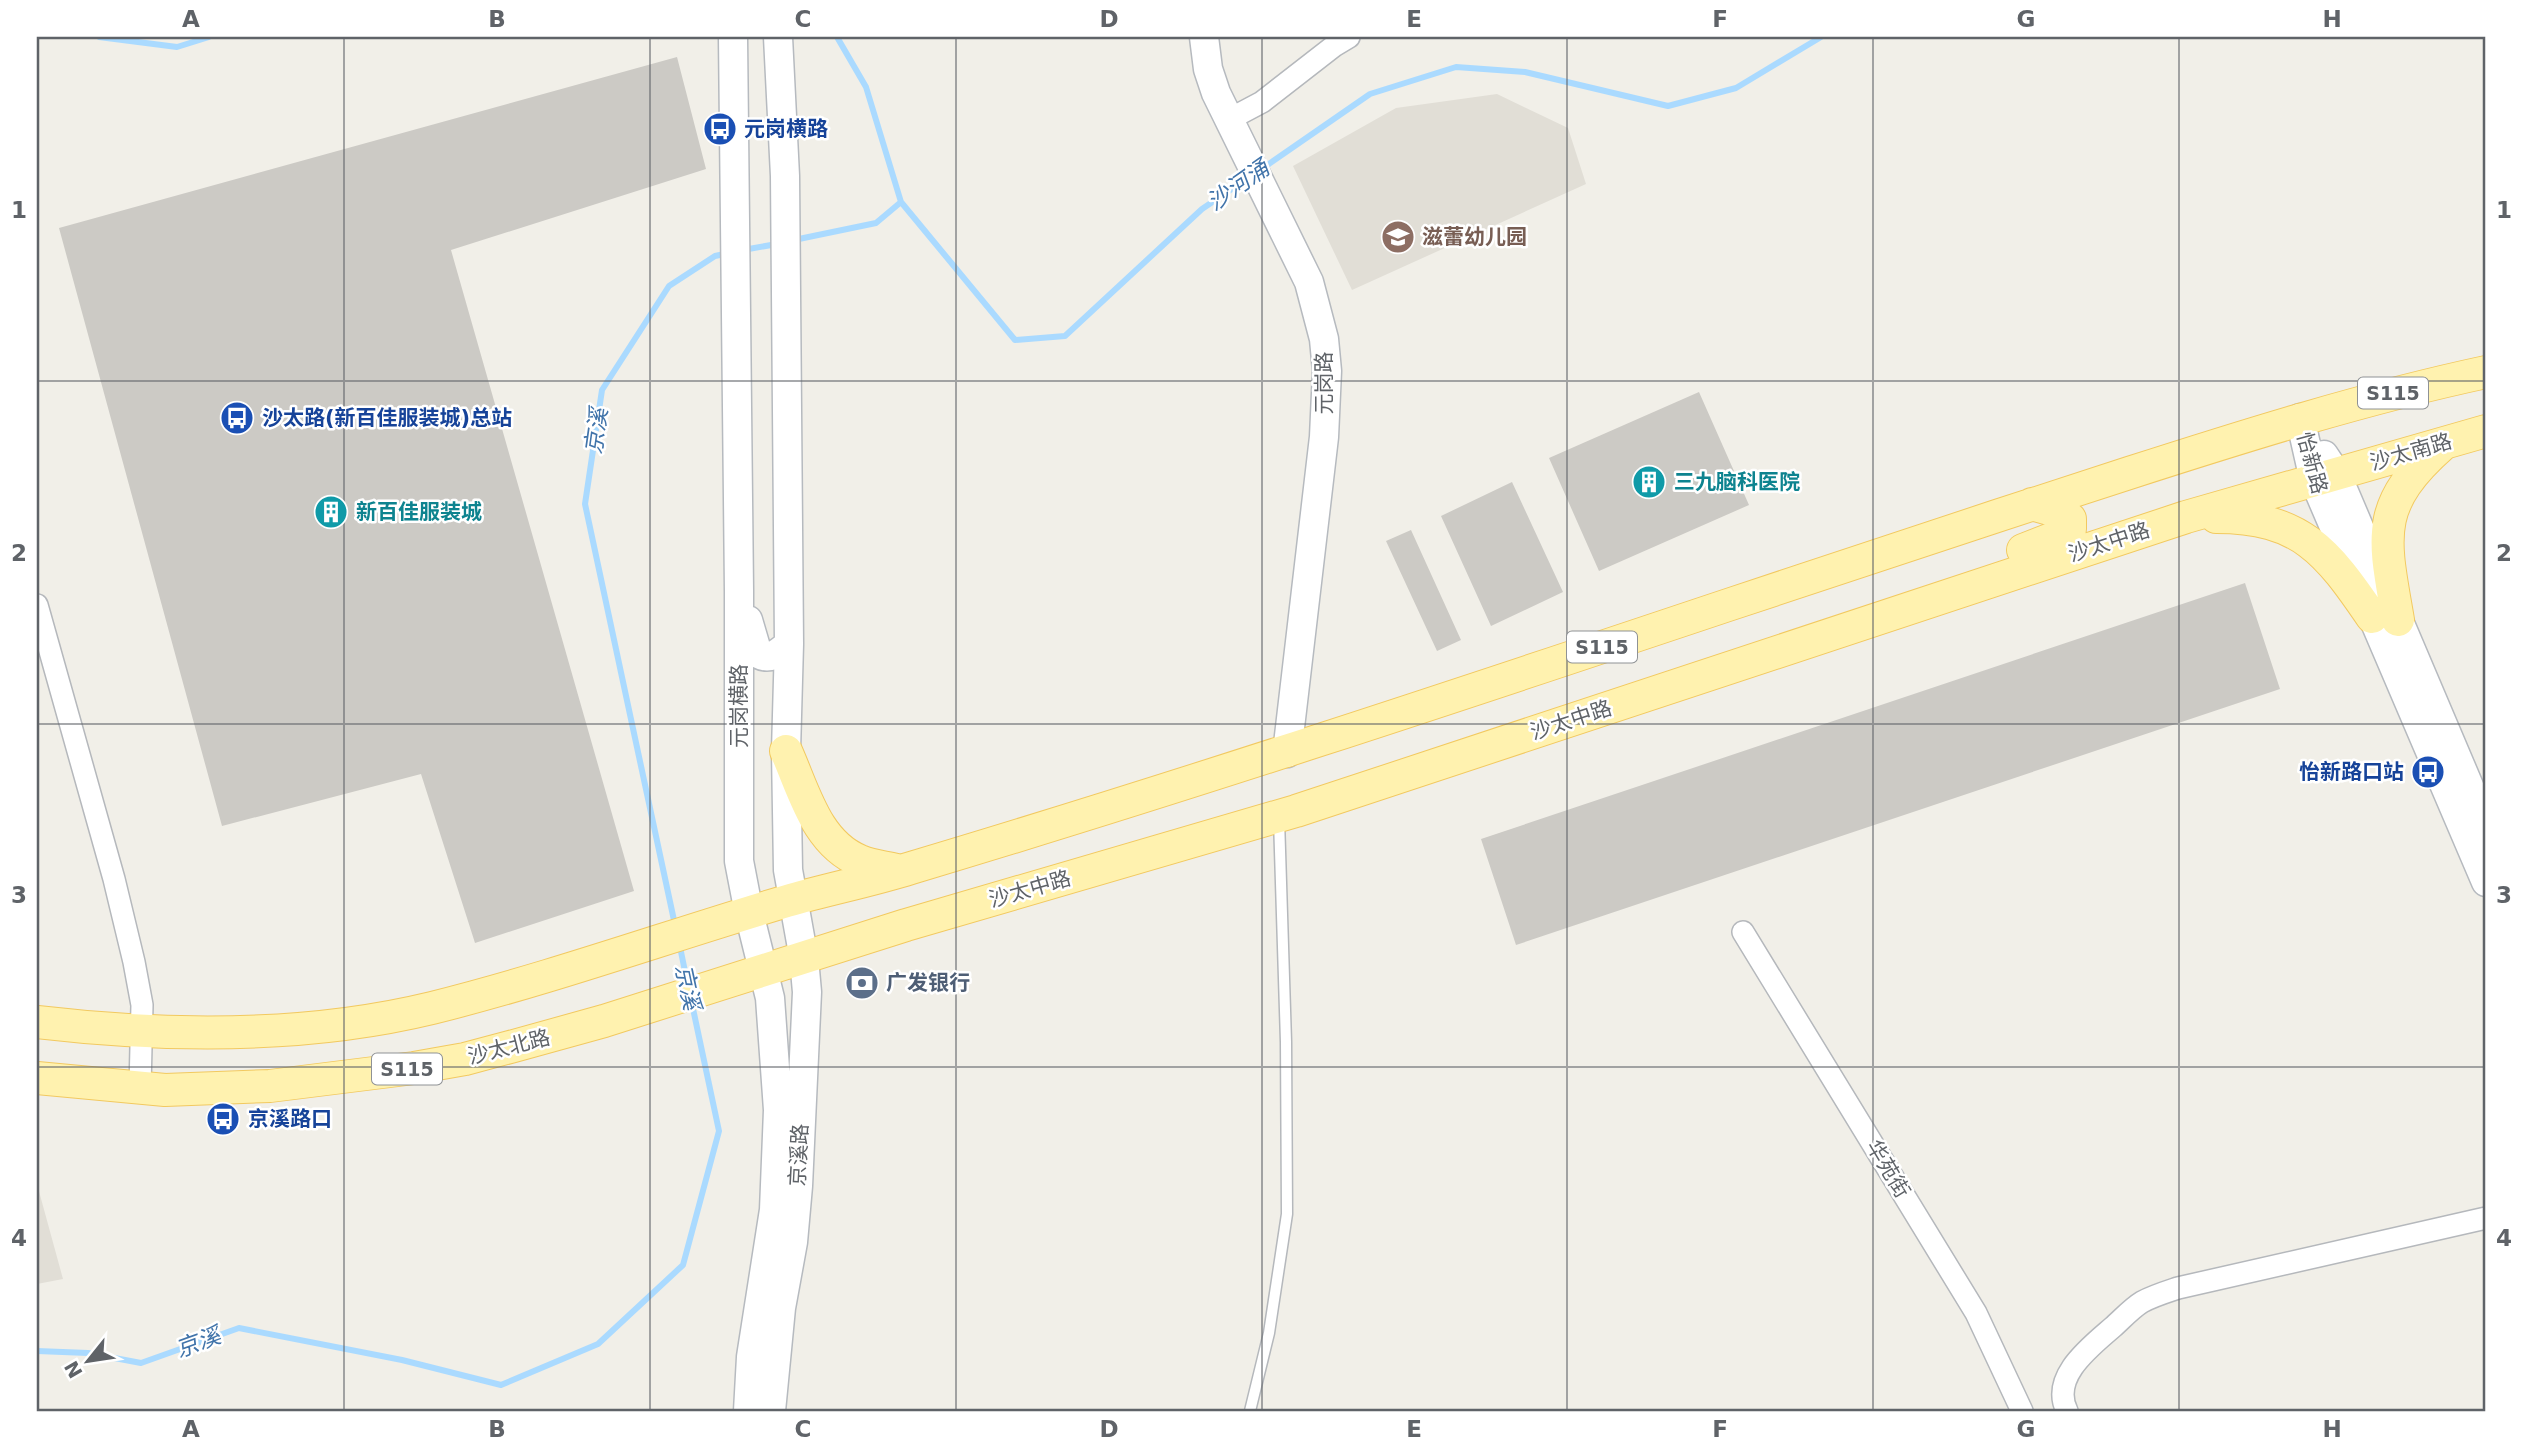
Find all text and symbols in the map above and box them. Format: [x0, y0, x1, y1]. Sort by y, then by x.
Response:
text: A [182, 6, 200, 32]
text: B [488, 6, 506, 32]
text: C [795, 6, 811, 32]
text: D [1099, 6, 1119, 32]
text: E [1406, 6, 1422, 32]
text: F [1712, 6, 1728, 32]
text: G [2017, 6, 2035, 32]
text: H [2322, 6, 2342, 32]
bus stop icon: 元岗横路 [701, 110, 739, 148]
place label: 元岗横路 [744, 117, 828, 141]
water label: 沙河涌 [1202, 153, 1276, 215]
text: 1 [11, 197, 27, 223]
text: 1 [2496, 197, 2512, 223]
school or university icon: 滋蕾幼儿园 [1379, 218, 1417, 256]
place label: 滋蕾幼儿园 [1422, 225, 1527, 249]
street label: 元岗路 [1312, 352, 1336, 415]
road number: S115 [2358, 378, 2428, 408]
bus stop icon: 沙太路(新百佳服装城)总站 [218, 399, 256, 437]
water label: 京溪 [580, 403, 612, 456]
place label: 沙太路(新百佳服装城)总站 [262, 406, 512, 430]
street label: 怡新路 [2292, 429, 2332, 497]
street label: 沙太南路 [2367, 429, 2455, 475]
building icon: 三九脑科医院 [1630, 463, 1668, 501]
place label: 三九脑科医院 [1674, 470, 1800, 494]
building icon: 新百佳服装城 [312, 493, 350, 531]
place label: 新百佳服装城 [356, 500, 482, 524]
street label: 沙太中路 [2065, 518, 2153, 566]
text: 2 [11, 540, 27, 566]
text: 2 [2496, 540, 2512, 566]
road number: S115 [1567, 632, 1637, 662]
street label: 元岗横路 [727, 664, 751, 748]
street label: 沙太中路 [1527, 696, 1615, 744]
bus stop icon: 怡新路口站 [2409, 753, 2447, 791]
place label: 怡新路口站 [2299, 760, 2404, 784]
street label: 沙太中路 [986, 866, 1074, 912]
text: 3 [11, 882, 27, 908]
text: 3 [2496, 882, 2512, 908]
water label: 京溪 [671, 962, 706, 1015]
bank icon: 广发银行 [843, 964, 881, 1002]
place label: 广发银行 [886, 971, 970, 995]
street label: 沙太北路 [465, 1025, 553, 1069]
road number: S115 [372, 1054, 442, 1084]
bus stop icon: 京溪路口 [204, 1100, 242, 1138]
place label: 京溪路口 [248, 1107, 332, 1131]
street label: 京溪路 [785, 1123, 813, 1187]
street label: 华苑街 [1861, 1136, 1915, 1202]
text: 4 [11, 1225, 27, 1251]
text: 4 [2496, 1225, 2512, 1251]
water label: 京溪 [172, 1321, 227, 1362]
north arrow [52, 1326, 122, 1396]
text: N [60, 1357, 87, 1382]
text: A [182, 1416, 200, 1442]
text: B [488, 1416, 506, 1442]
text: C [795, 1416, 811, 1442]
text: D [1099, 1416, 1119, 1442]
text: E [1406, 1416, 1422, 1442]
text: F [1712, 1416, 1728, 1442]
text: G [2017, 1416, 2035, 1442]
text: H [2322, 1416, 2342, 1442]

